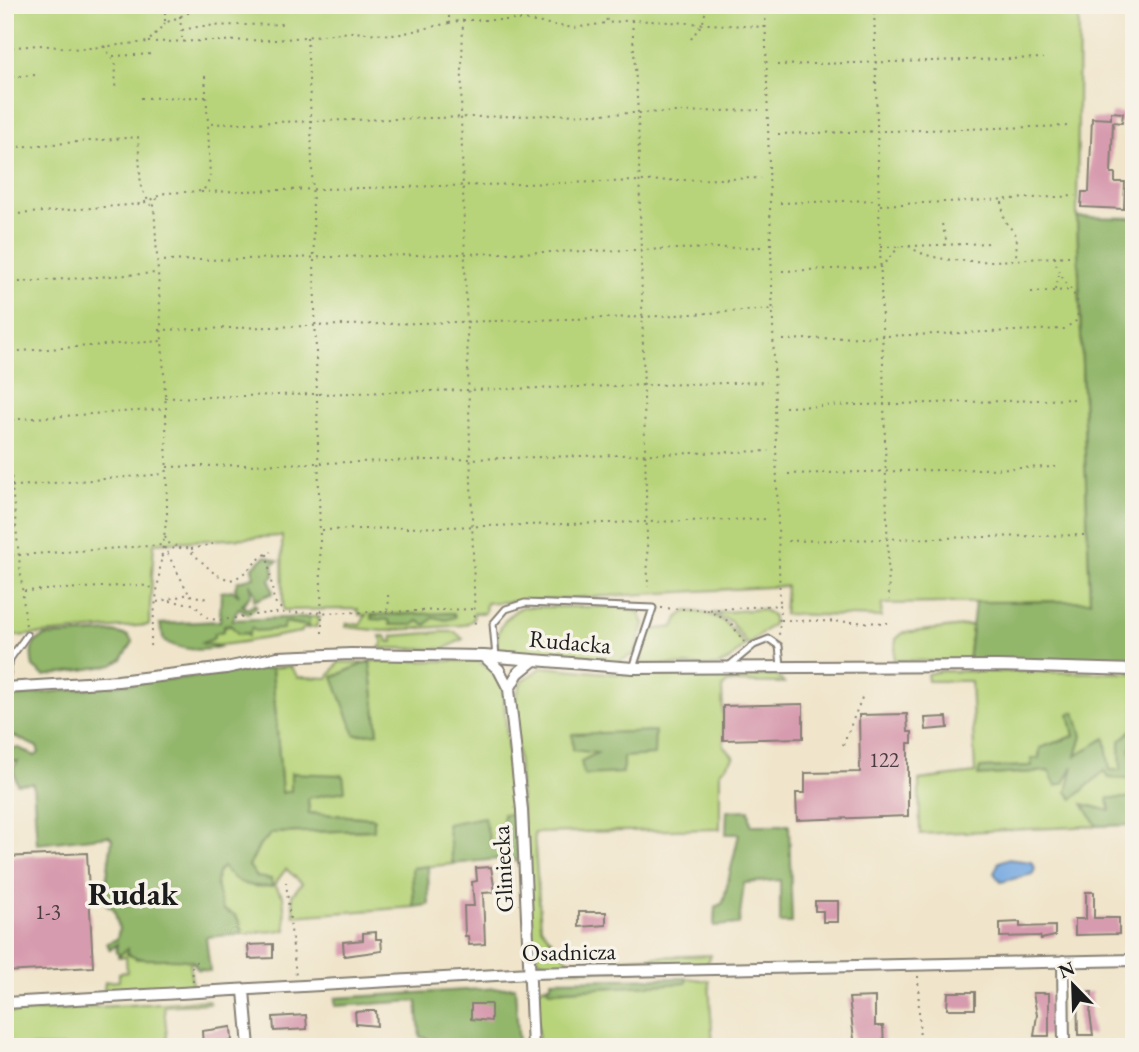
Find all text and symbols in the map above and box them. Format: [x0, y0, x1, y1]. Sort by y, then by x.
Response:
street label: Rudacka [528, 622, 613, 661]
house number: 122 [869, 746, 899, 773]
street label: Gliniecka [485, 824, 520, 913]
district label: Rudak [88, 873, 179, 915]
house number: 1-3 [35, 898, 61, 925]
street label: Osadnicza [522, 935, 617, 968]
north arrow [1038, 950, 1108, 1020]
text: N [1055, 955, 1079, 984]

